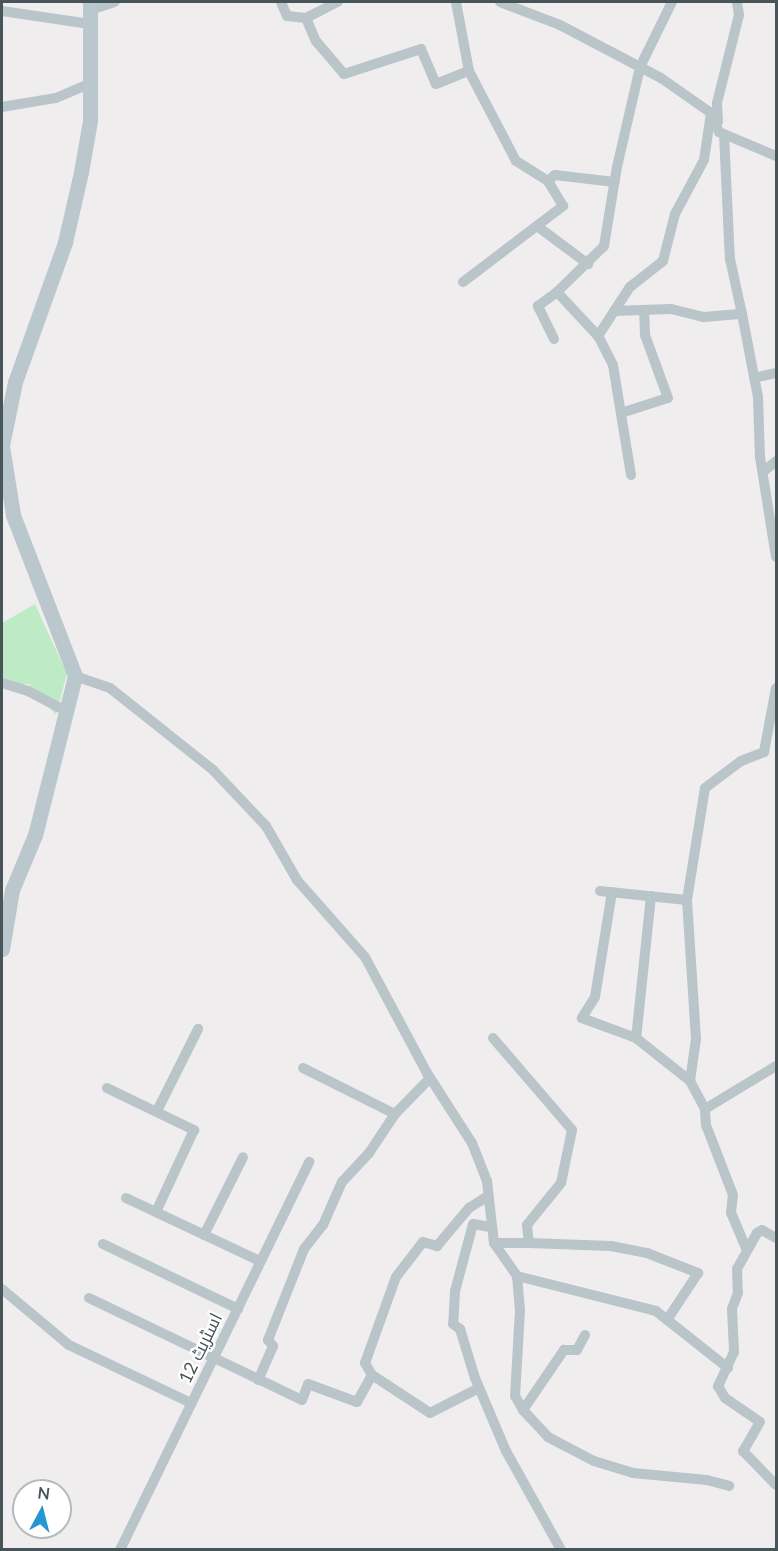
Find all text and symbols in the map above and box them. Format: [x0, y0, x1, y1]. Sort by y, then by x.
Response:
street label: اسٹریٹ 12 [174, 1309, 226, 1387]
north arrow [12, 1479, 72, 1539]
text: N [37, 1482, 51, 1503]

